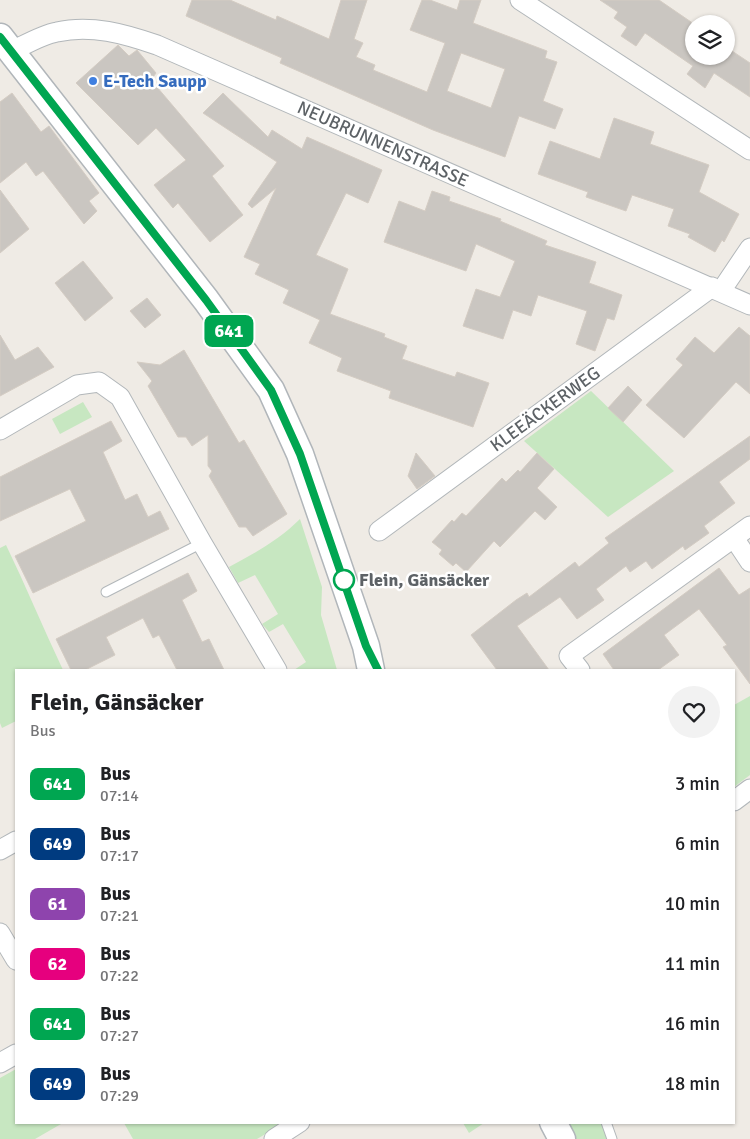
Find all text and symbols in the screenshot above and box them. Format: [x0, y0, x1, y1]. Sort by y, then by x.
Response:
map controls [685, 15, 735, 65]
button: layers [685, 15, 735, 65]
place label: E-Tech Saupp [103, 70, 207, 92]
marker: E-Tech Saupp [87, 75, 99, 87]
street label: NEUBRUNNENSTRASSE [294, 96, 472, 192]
line badge: 641 [200, 315, 258, 347]
text: 641 [214, 320, 244, 342]
street label: KLEEÄCKERWEG [486, 362, 604, 456]
marker: Flein, Gänsäcker [333, 569, 355, 591]
place label: Flein, Gänsäcker [359, 569, 490, 591]
button: heart [668, 686, 720, 738]
text: Flein, Gänsäcker [30, 687, 204, 717]
text: Bus [30, 721, 55, 741]
text: Bus [100, 762, 131, 786]
text: 3 min [675, 772, 720, 796]
text: 641 [43, 773, 72, 795]
text: 07:14 [100, 786, 139, 806]
text: Bus [100, 822, 131, 846]
text: 6 min [675, 832, 720, 856]
text: 649 [43, 833, 72, 855]
text: 07:17 [100, 846, 139, 866]
text: Bus [100, 882, 131, 906]
text: 10 min [665, 892, 720, 916]
text: 61 [48, 893, 67, 915]
text: 07:21 [100, 906, 139, 926]
text: Bus [100, 942, 131, 966]
text: 11 min [665, 952, 720, 976]
text: 62 [48, 953, 67, 975]
text: 07:22 [100, 966, 139, 986]
text: Bus [100, 1002, 131, 1026]
text: 16 min [665, 1012, 720, 1036]
text: 641 [43, 1013, 72, 1035]
text: 07:27 [100, 1026, 139, 1046]
text: Bus [100, 1062, 131, 1086]
text: 18 min [665, 1072, 720, 1096]
text: 649 [43, 1073, 72, 1095]
text: 07:29 [100, 1086, 139, 1106]

